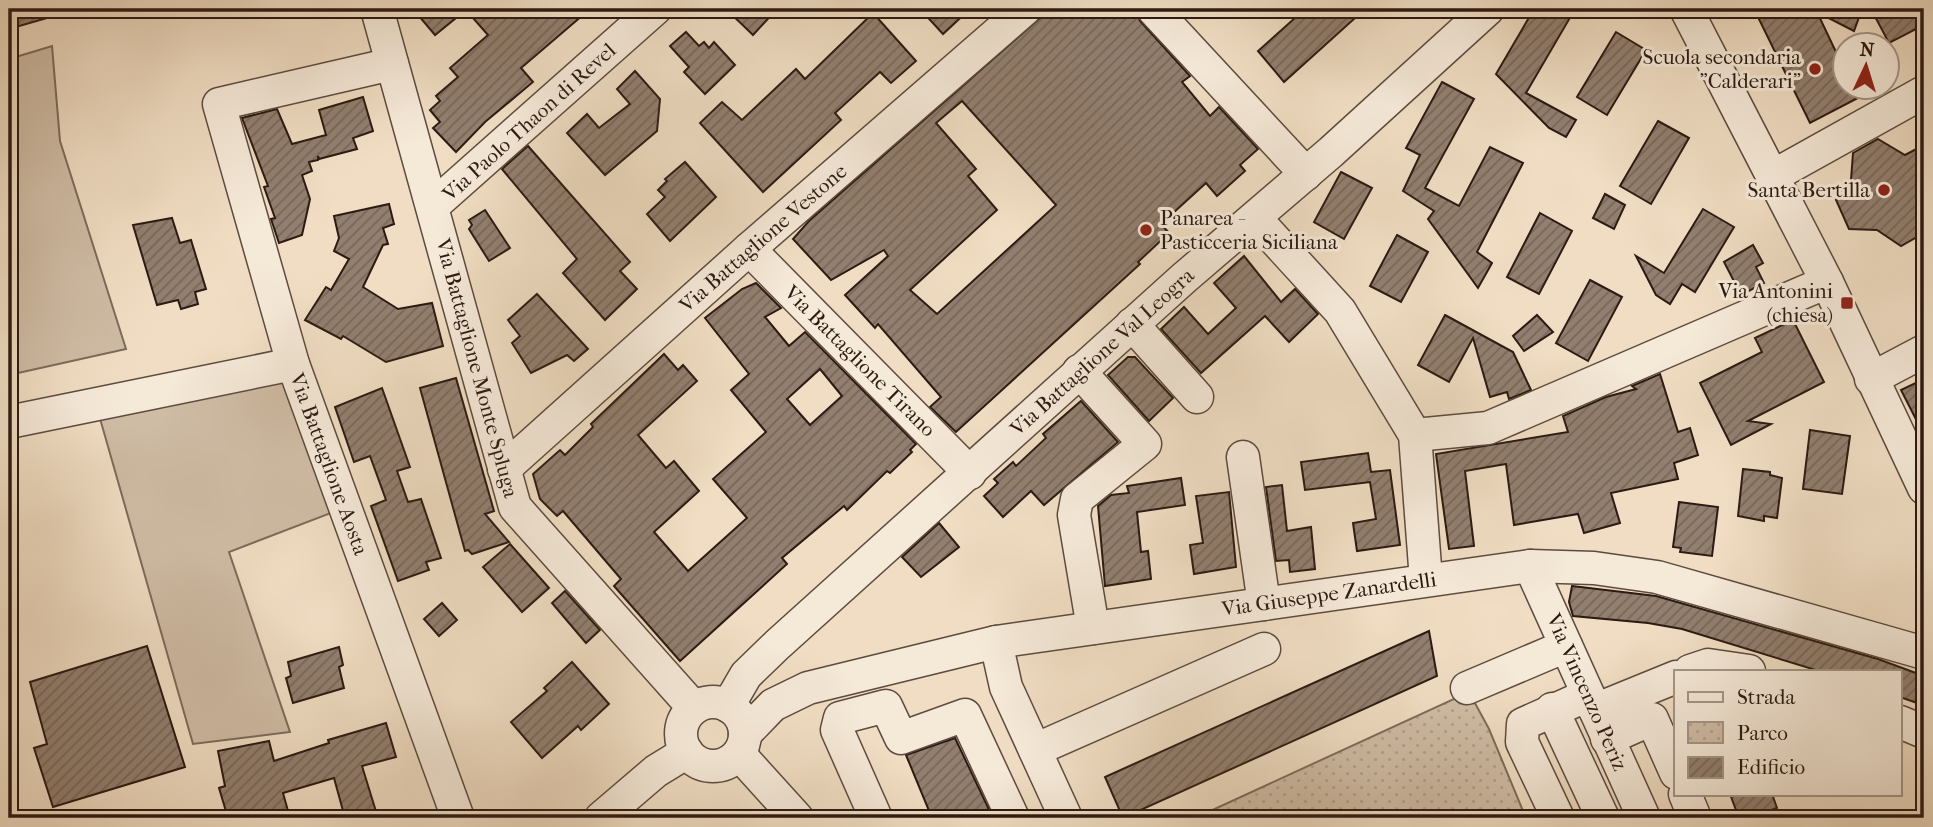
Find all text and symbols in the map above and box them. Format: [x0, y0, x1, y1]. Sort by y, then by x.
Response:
north arrow [1832, 32, 1902, 102]
street label: Via Paolo Thaon di Revel [437, 38, 620, 207]
text: N [1859, 39, 1876, 62]
place label: Scuola secondaria "Calderari" [1643, 45, 1801, 93]
marker: Scuola secondaria "Calderari" [1807, 61, 1823, 77]
street label: Via Battaglione Vestone [674, 159, 852, 318]
place label: Santa Bertilla [1748, 178, 1870, 202]
marker: Santa Bertilla [1876, 182, 1892, 198]
place label: Panarea - Pasticceria Siciliana [1160, 206, 1338, 254]
marker: Panarea - Pasticceria Siciliana [1138, 222, 1154, 238]
street label: Via Battaglione Monte Spluga [431, 235, 523, 500]
street label: Via Battaglione Val Leogra [1004, 263, 1199, 442]
place label: Via Antonini (chiesa) [1718, 279, 1833, 327]
street label: Via Battaglione Tirano [779, 280, 941, 442]
marker: Via Antonini (chiesa) [1839, 295, 1855, 311]
street label: Via Battaglione Aosta [285, 369, 373, 558]
street label: Via Giuseppe Zanardelli [1219, 567, 1438, 621]
street label: Via Vincenzo Periz [1541, 609, 1632, 774]
legend [1674, 670, 1902, 796]
text: Strada [1737, 685, 1795, 709]
text: Parco [1737, 721, 1788, 745]
text: Edificio [1737, 755, 1805, 779]

